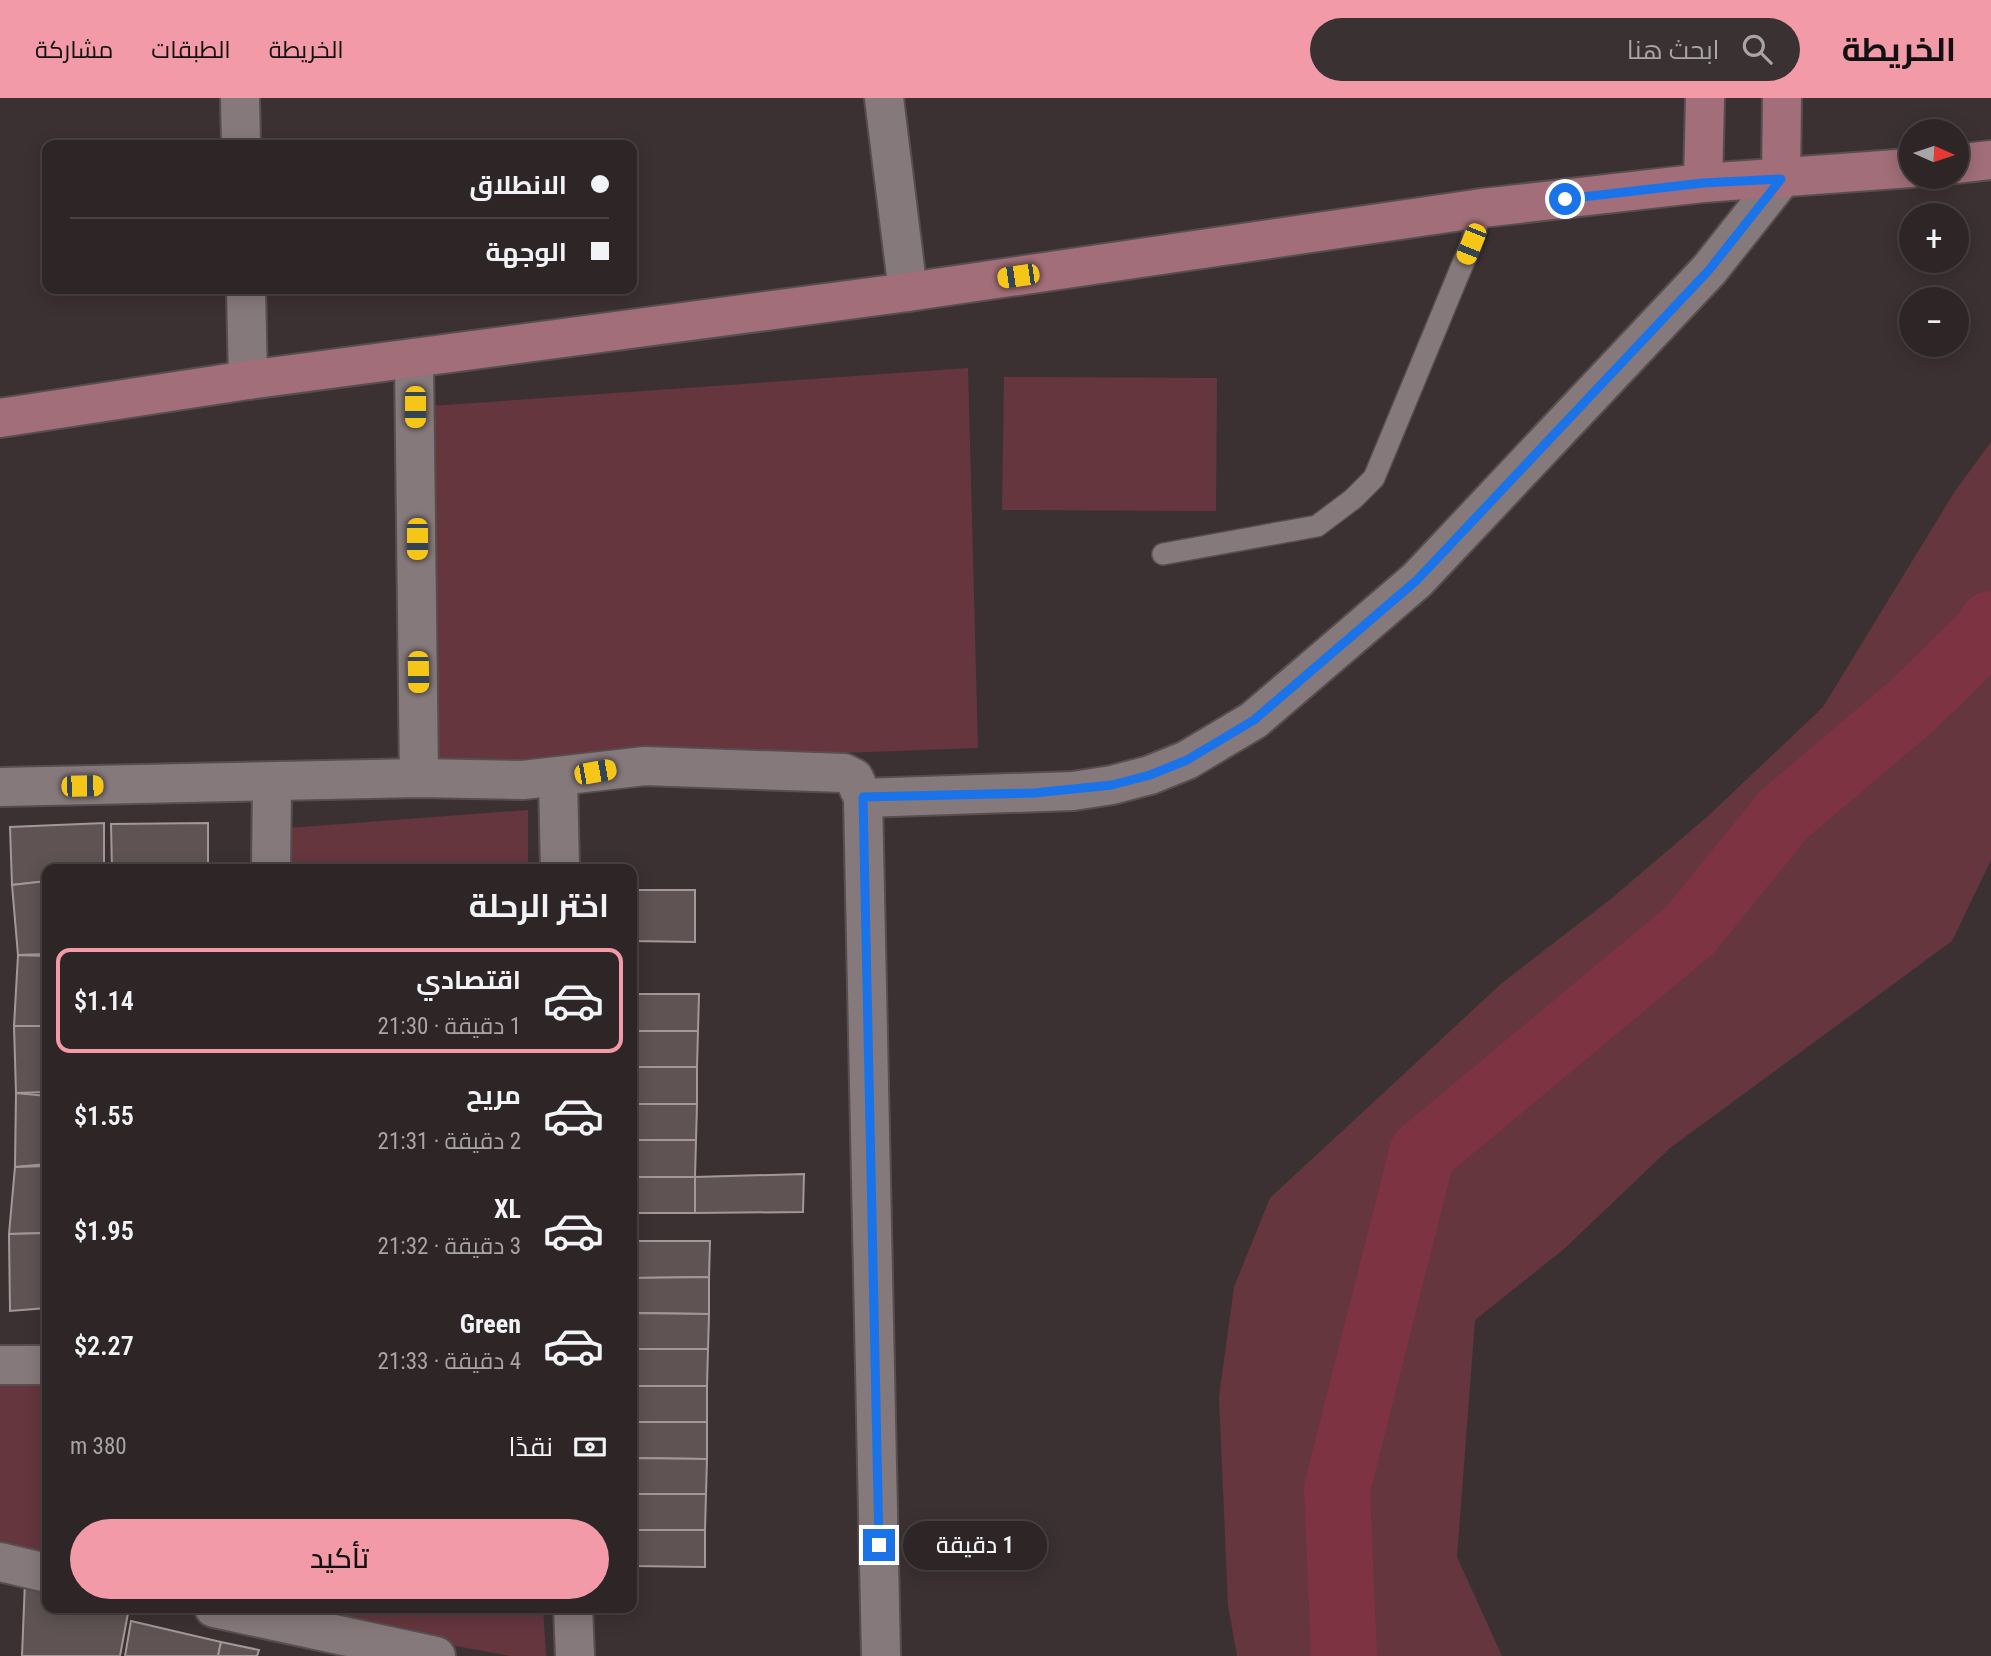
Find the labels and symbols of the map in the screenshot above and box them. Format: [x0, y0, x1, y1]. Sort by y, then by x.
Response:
north arrow [1899, 119, 1969, 189]
route start [1549, 183, 1581, 215]
car [1454, 221, 1489, 267]
car [996, 263, 1041, 289]
car [405, 386, 426, 428]
car [407, 518, 428, 560]
car [408, 651, 429, 693]
car [573, 758, 618, 786]
car [61, 775, 104, 797]
callout: 1 دقيقة [903, 1520, 1047, 1570]
route end [863, 1529, 895, 1561]

